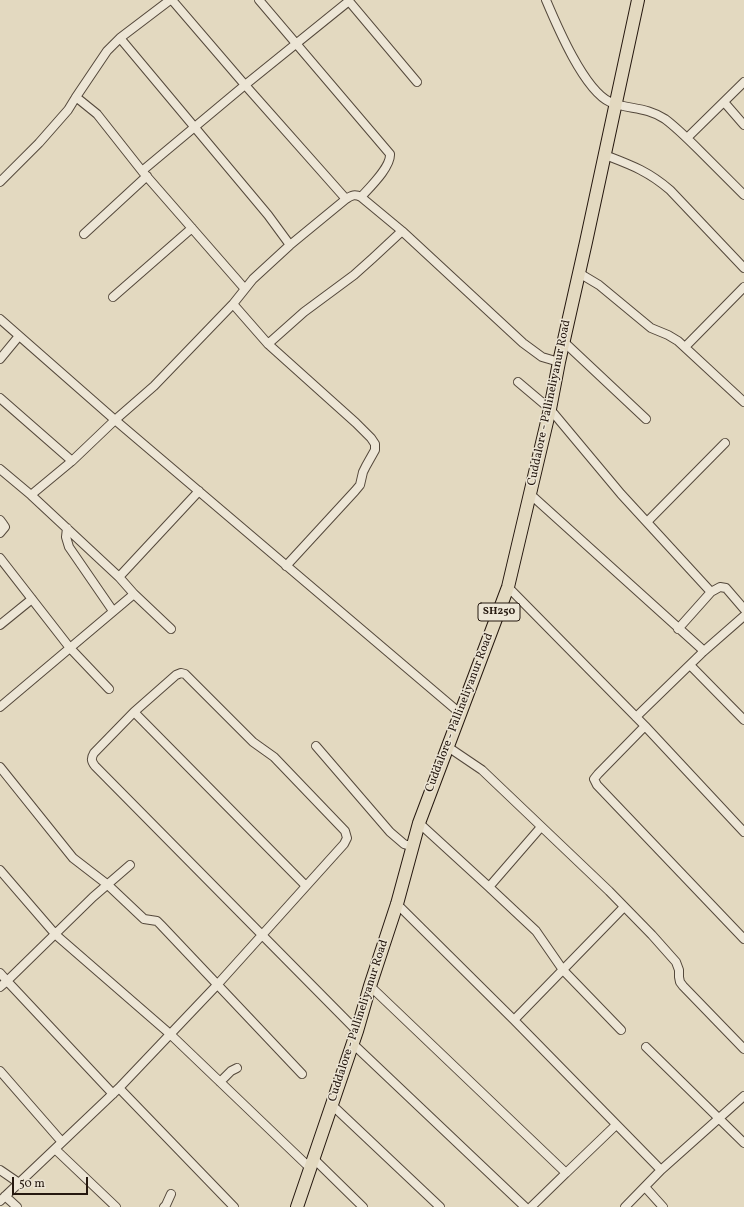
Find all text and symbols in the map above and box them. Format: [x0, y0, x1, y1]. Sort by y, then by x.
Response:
street label: Cuddalore - Pallineliyanur Road [525, 319, 575, 487]
road number: SH250 [478, 603, 520, 621]
street label: Cuddalore - Pallineliyanur Road [423, 631, 497, 795]
street label: Cuddalore - Pallineliyanur Road [326, 938, 392, 1104]
scale bar [14, 1169, 90, 1195]
text: 50 m [19, 1176, 45, 1192]

